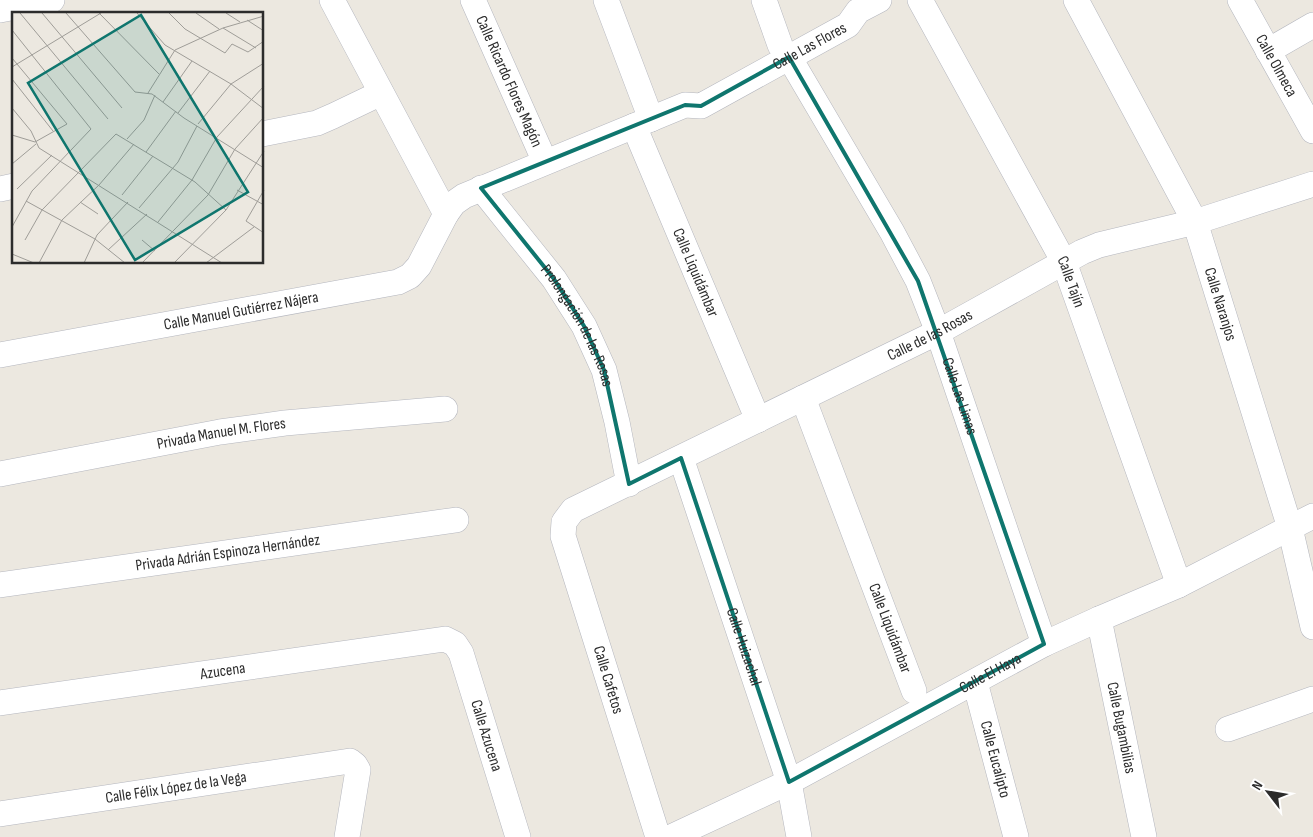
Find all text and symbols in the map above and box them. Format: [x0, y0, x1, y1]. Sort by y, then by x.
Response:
inset map [12, 12, 264, 264]
street label: Calle Ricardo Flores Magón [472, 13, 547, 150]
street label: Calle Las Flores [769, 18, 850, 74]
street label: Calle Olmeca [1252, 31, 1302, 100]
street label: Calle Liquidámbar [669, 225, 723, 320]
street label: Calle Tajín [1053, 253, 1089, 310]
street label: Prolongación de las Rosas [537, 261, 617, 389]
street label: Calle Naranjos [1200, 265, 1241, 343]
street label: Calle Manuel Gutiérrez Nájera [162, 287, 320, 334]
street label: Calle de las Rosas [884, 305, 976, 365]
street label: Calle Las Limas [938, 355, 982, 437]
street label: Privada Manuel M. Flores [155, 413, 287, 453]
street label: Privada Adrián Espinoza Hernández [134, 530, 321, 575]
street label: Calle Liquidámbar [865, 581, 916, 676]
street label: Calle Huizachal [722, 605, 766, 688]
street label: Calle Cafetos [589, 644, 627, 716]
street label: Calle El Haya [956, 649, 1024, 697]
street label: Azucena [198, 658, 246, 684]
street label: Calle Bugambilias [1103, 680, 1140, 775]
street label: Calle Azucena [467, 697, 507, 774]
street label: Calle Eucalipto [976, 719, 1015, 800]
street label: Calle Félix López de la Vega [104, 767, 248, 807]
north arrow [1243, 767, 1293, 817]
text: N [1248, 778, 1266, 793]

